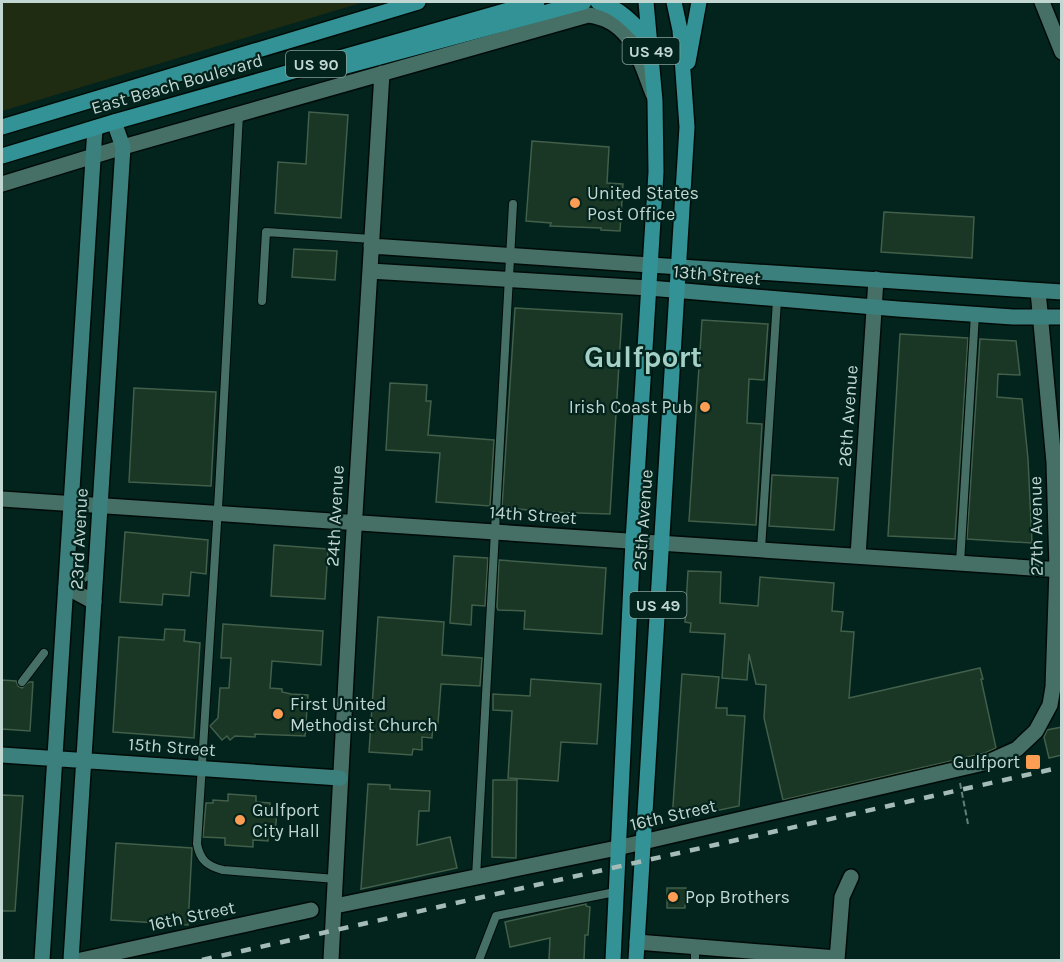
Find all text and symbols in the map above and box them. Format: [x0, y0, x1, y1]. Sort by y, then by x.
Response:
road number: US 49 [622, 38, 680, 64]
street label: East Beach Boulevard [89, 49, 265, 119]
road number: US 90 [286, 51, 346, 77]
place label: United States Post Office [587, 182, 699, 225]
marker: United States Post Office [568, 196, 582, 210]
street label: 13th Street [672, 260, 762, 290]
district label: Gulfport [584, 339, 702, 375]
street label: 26th Avenue [833, 364, 863, 468]
place label: Irish Coast Pub [569, 396, 693, 418]
marker: Irish Coast Pub [698, 400, 712, 414]
street label: 24th Avenue [321, 465, 349, 567]
street label: 25th Avenue [628, 468, 658, 572]
street label: 27th Avenue [1024, 476, 1048, 576]
street label: 23rd Avenue [65, 488, 93, 590]
street label: 14th Street [489, 501, 578, 529]
road number: US 49 [630, 592, 686, 618]
place label: First United Methodist Church [290, 693, 438, 736]
marker: First United Methodist Church [271, 707, 285, 721]
street label: 15th Street [128, 733, 217, 761]
place label: Gulfport [953, 751, 1020, 773]
marker: Gulfport [1024, 753, 1042, 771]
street label: 16th Street [628, 794, 718, 836]
place label: Gulfport City Hall [252, 799, 320, 842]
marker: Gulfport City Hall [233, 813, 247, 827]
place label: Pop Brothers [685, 886, 790, 908]
marker: Pop Brothers [666, 890, 680, 904]
street label: 16th Street [147, 896, 237, 936]

